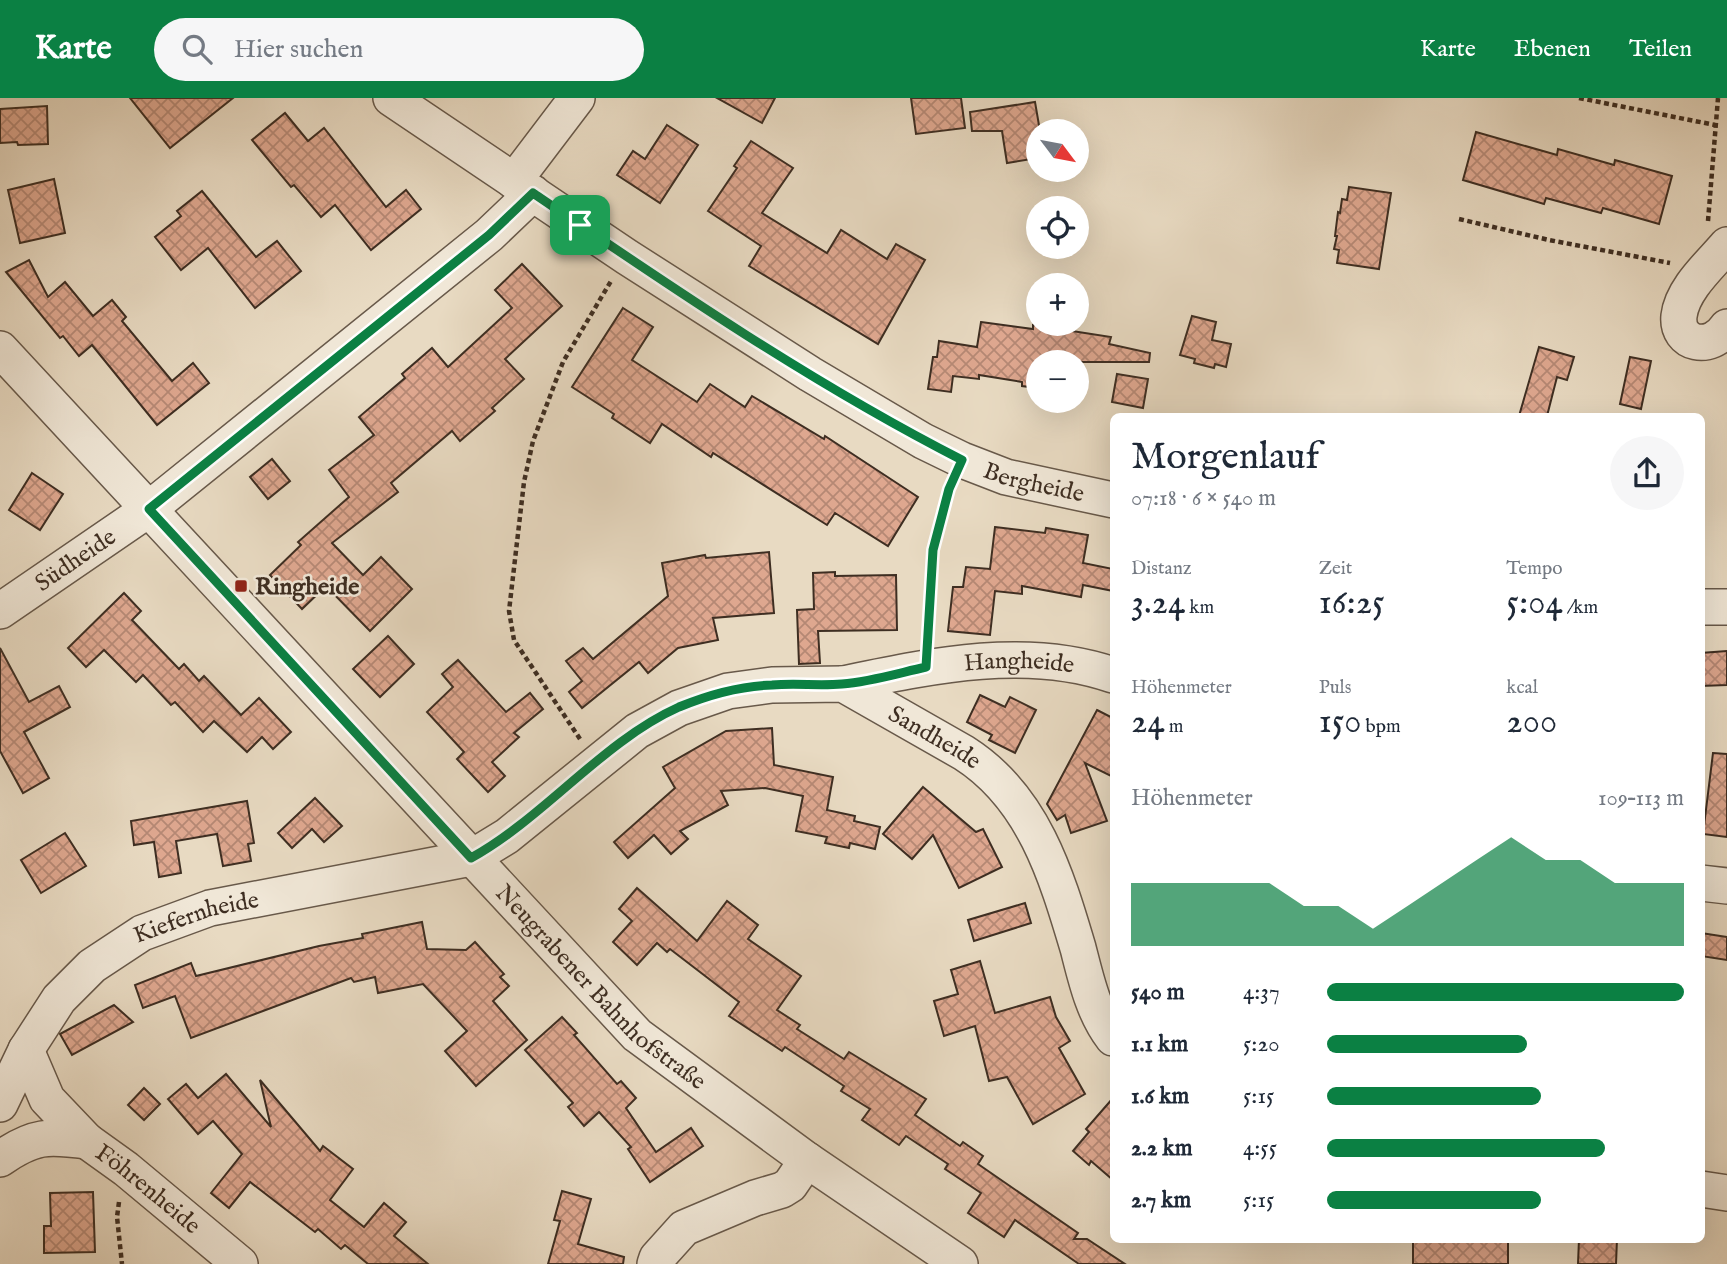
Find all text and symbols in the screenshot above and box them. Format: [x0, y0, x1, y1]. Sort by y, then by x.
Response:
search box [154, 18, 644, 81]
text: Karte [35, 28, 112, 70]
icon: search [178, 30, 216, 68]
text: Hier suchen [234, 33, 363, 66]
text: Karte [1420, 34, 1476, 65]
text: Ebenen [1514, 34, 1591, 65]
text: Teilen [1629, 34, 1692, 65]
north arrow [1026, 119, 1088, 182]
map controls [1026, 119, 1089, 413]
pin [550, 195, 610, 255]
button: locate [1026, 196, 1089, 259]
icon: arrive [561, 206, 599, 244]
button: + [1026, 273, 1089, 336]
button: − [1026, 350, 1089, 413]
text: Morgenlauf [1131, 434, 1319, 482]
button: share [1610, 436, 1684, 510]
street label: Bergheide [978, 456, 1087, 510]
text: 07:18 · 6 × 540 m [1131, 484, 1276, 513]
street label: Südheide [29, 522, 122, 599]
text: Distanz [1131, 557, 1192, 581]
text: Zeit [1319, 557, 1352, 581]
text: Tempo [1506, 557, 1562, 581]
place label: Ringheide [255, 572, 359, 603]
marker: Ringheide [233, 578, 249, 594]
text: 3.24 [1131, 581, 1185, 626]
text: 16:25 [1319, 581, 1385, 626]
text: 5:04 [1506, 581, 1563, 626]
text: km [1185, 596, 1214, 620]
text: /km [1563, 596, 1598, 620]
street label: Hangheide [963, 646, 1076, 682]
text: Höhenmeter [1131, 676, 1232, 700]
text: Puls [1319, 676, 1351, 700]
text: kcal [1506, 676, 1538, 700]
street label: Sandheide [882, 699, 987, 777]
text: 24 [1131, 700, 1165, 745]
text: 150 [1319, 700, 1361, 745]
text: 200 [1506, 700, 1557, 745]
text: m [1165, 715, 1183, 739]
text: bpm [1361, 715, 1401, 739]
text: Höhenmeter [1131, 784, 1253, 813]
text: 109–113 m [1598, 784, 1684, 813]
street label: Neugrabener Bahnhofstraße [488, 878, 712, 1097]
street label: Kiefernheide [129, 885, 262, 952]
text: 540 m [1131, 978, 1185, 1007]
text: 4:37 [1243, 978, 1280, 1007]
text: 1.1 km [1131, 1030, 1188, 1059]
text: 5:20 [1243, 1030, 1280, 1059]
text: 1.6 km [1131, 1082, 1189, 1111]
text: 5:15 [1243, 1082, 1274, 1111]
text: 2.2 km [1131, 1134, 1193, 1163]
text: 4:55 [1243, 1134, 1277, 1163]
street label: Föhrenheide [89, 1138, 207, 1242]
text: 2.7 km [1131, 1186, 1191, 1215]
text: 5:15 [1243, 1186, 1274, 1215]

